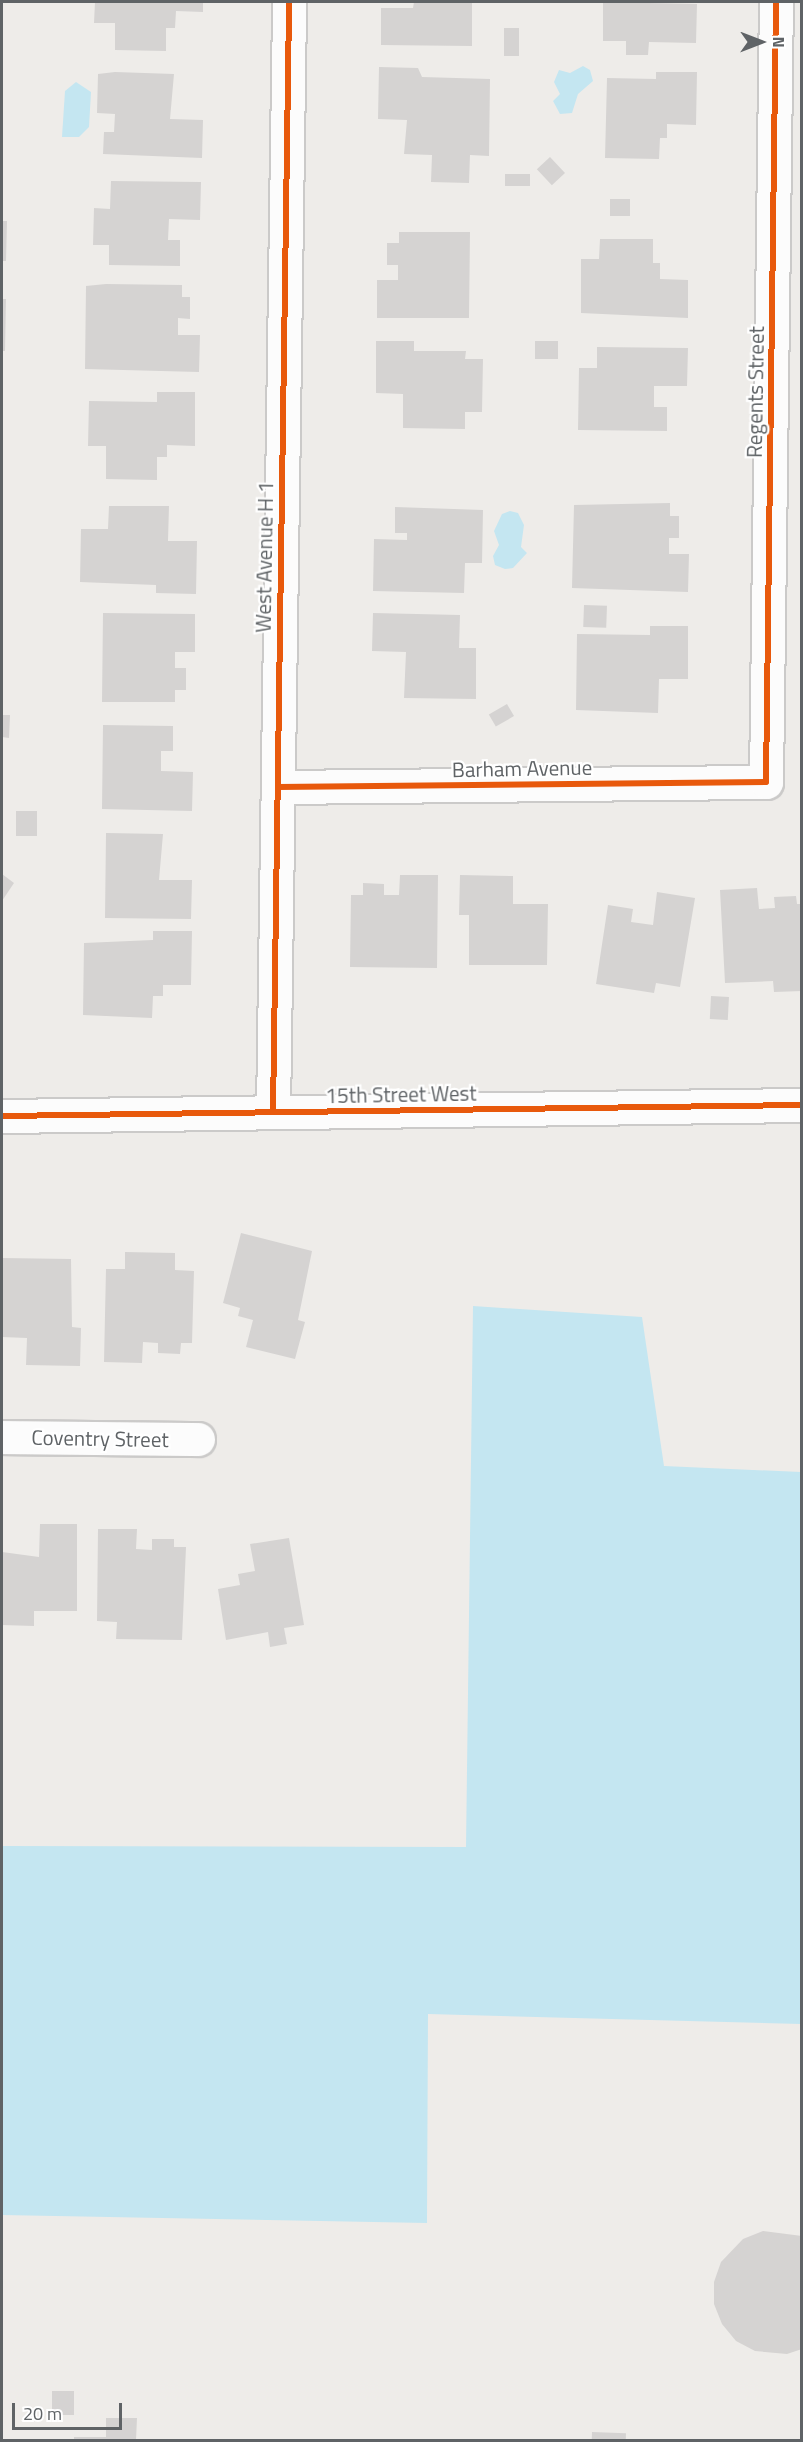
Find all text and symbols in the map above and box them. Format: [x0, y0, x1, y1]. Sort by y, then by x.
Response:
north arrow [731, 12, 791, 72]
text: N [767, 36, 791, 48]
street label: Regents Street [741, 326, 769, 458]
street label: West Avenue H 1 [250, 481, 278, 633]
street label: Barham Avenue [452, 754, 592, 782]
street label: 15th Street West [325, 1080, 477, 1108]
street label: Coventry Street [31, 1424, 169, 1452]
scale bar [15, 2391, 124, 2429]
text: 20 m [23, 2400, 62, 2427]

